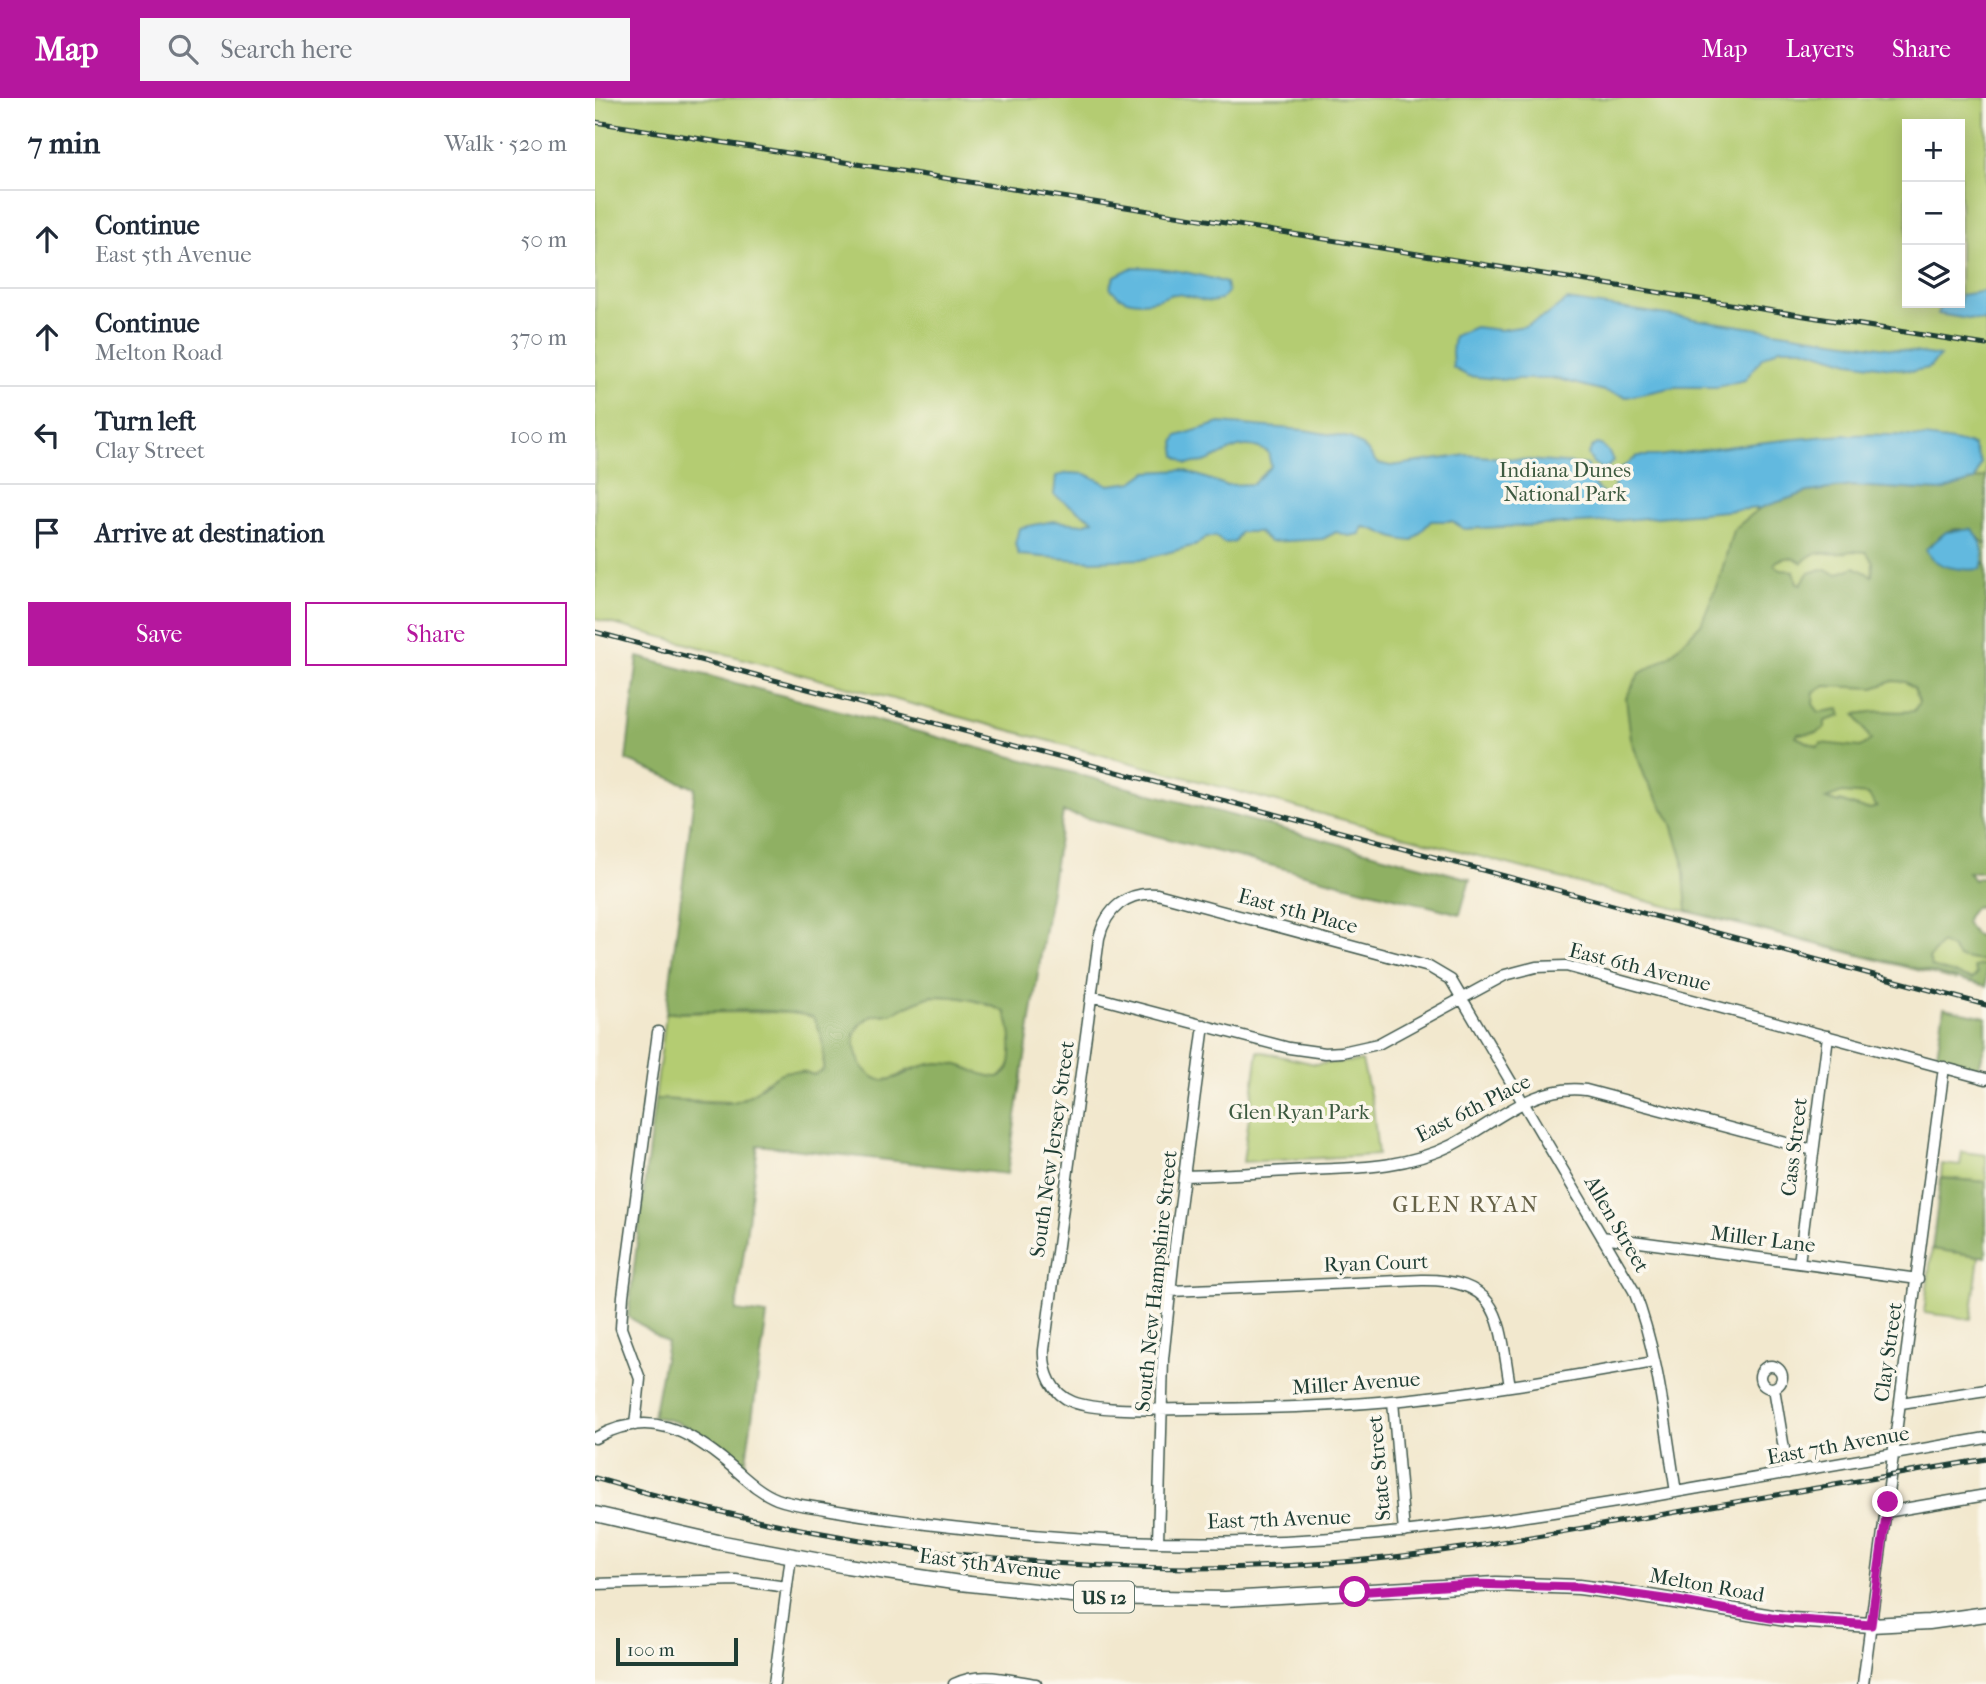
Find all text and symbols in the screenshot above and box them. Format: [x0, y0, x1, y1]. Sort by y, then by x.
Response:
search box [140, 18, 630, 81]
text: Map [35, 30, 98, 69]
icon: search [164, 30, 202, 68]
text: Search here [220, 34, 352, 65]
text: Map [1702, 35, 1748, 63]
text: Layers [1786, 35, 1854, 63]
text: Share [1892, 35, 1951, 63]
map controls [1902, 119, 1965, 308]
button: + [1902, 119, 1965, 182]
text: 7 min [28, 126, 100, 161]
text: Walk · 520 m [444, 130, 567, 157]
button: − [1902, 182, 1965, 245]
text: Continue [95, 210, 200, 241]
icon: ahead [28, 220, 66, 258]
text: 50 m [520, 226, 567, 253]
text: East 5th Avenue [95, 241, 252, 268]
button: layers [1902, 245, 1965, 308]
text: Continue [95, 308, 200, 339]
icon: ahead [28, 318, 66, 356]
text: 370 m [510, 324, 567, 351]
text: Melton Road [95, 339, 222, 366]
text: Turn left [95, 406, 196, 437]
icon: left [28, 416, 66, 454]
text: 100 m [509, 422, 567, 449]
text: Clay Street [95, 437, 205, 464]
park label: Indiana Dunes National Park [1499, 458, 1631, 506]
icon: arrive [28, 514, 66, 552]
text: Arrive at destination [95, 518, 325, 549]
button: Save [28, 602, 291, 666]
button: Share [305, 602, 567, 666]
street label: East 5th Place [1235, 883, 1361, 939]
street label: East 6th Avenue [1567, 938, 1713, 996]
street label: South New Jersey Street [1025, 1039, 1079, 1259]
street label: East 6th Place [1412, 1069, 1534, 1147]
street label: Cass Street [1776, 1096, 1812, 1198]
park label: Glen Ryan Park [1228, 1100, 1370, 1124]
street label: South New Hampshire Street [1130, 1149, 1182, 1413]
street label: Allen Street [1579, 1171, 1655, 1277]
district label: GLEN RYAN [1392, 1191, 1540, 1218]
street label: Miller Lane [1709, 1221, 1817, 1257]
street label: Ryan Court [1323, 1249, 1429, 1277]
street label: Clay Street [1869, 1300, 1907, 1403]
street label: Miller Avenue [1291, 1367, 1421, 1399]
street label: State Street [1362, 1414, 1396, 1522]
street label: East 7th Avenue [1765, 1421, 1911, 1469]
route end [1872, 1486, 1903, 1517]
street label: East 7th Avenue [1207, 1504, 1351, 1534]
street label: East 5th Avenue [918, 1543, 1062, 1585]
street label: Melton Road [1648, 1563, 1767, 1607]
route start [1339, 1576, 1370, 1607]
road number: US 12 [1074, 1582, 1134, 1612]
scale bar [616, 1635, 739, 1667]
text: 100 m [627, 1639, 675, 1661]

